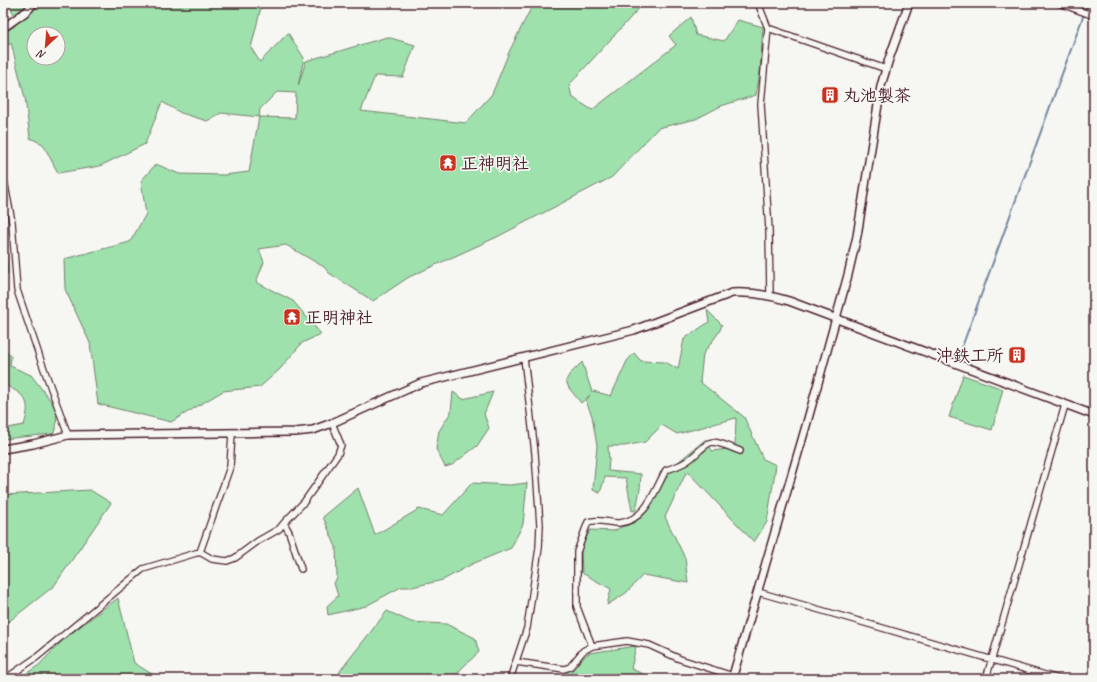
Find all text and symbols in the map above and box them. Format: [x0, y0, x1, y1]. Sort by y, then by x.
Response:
north arrow [26, 26, 66, 66]
text: N [34, 46, 48, 63]
building icon: 丸池製茶 [820, 85, 840, 105]
place label: 丸池製茶 [843, 85, 911, 106]
temple icon: 正神明社 [438, 153, 458, 173]
place label: 正神明社 [461, 153, 529, 174]
temple icon: 正明神社 [282, 307, 302, 327]
place label: 正明神社 [305, 307, 373, 328]
place label: 沖鉄工所 [936, 345, 1004, 366]
building icon: 沖鉄工所 [1007, 345, 1027, 365]

